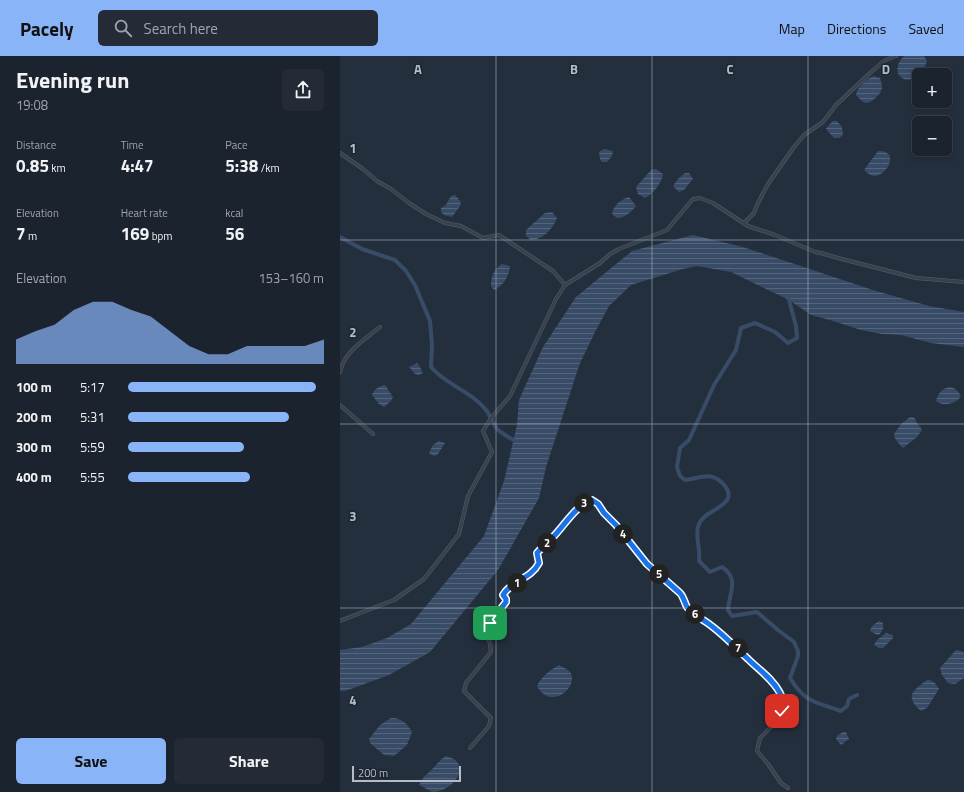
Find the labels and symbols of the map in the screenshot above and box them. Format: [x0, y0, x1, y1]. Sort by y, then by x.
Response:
text: A [414, 59, 422, 79]
text: B [570, 59, 578, 79]
text: C [726, 59, 734, 79]
text: D [882, 59, 890, 79]
text: 1 [349, 138, 357, 158]
text: 2 [349, 322, 357, 342]
pin: 3 [574, 493, 594, 513]
text: 3 [349, 506, 357, 526]
pin: 4 [613, 524, 633, 544]
pin: 2 [537, 533, 557, 553]
pin: 5 [649, 564, 669, 584]
pin: 1 [507, 573, 527, 593]
pin: 6 [685, 604, 705, 624]
pin [473, 606, 507, 640]
pin: 7 [728, 638, 748, 658]
text: 4 [349, 690, 357, 710]
pin [765, 694, 799, 728]
scale bar [352, 764, 461, 783]

